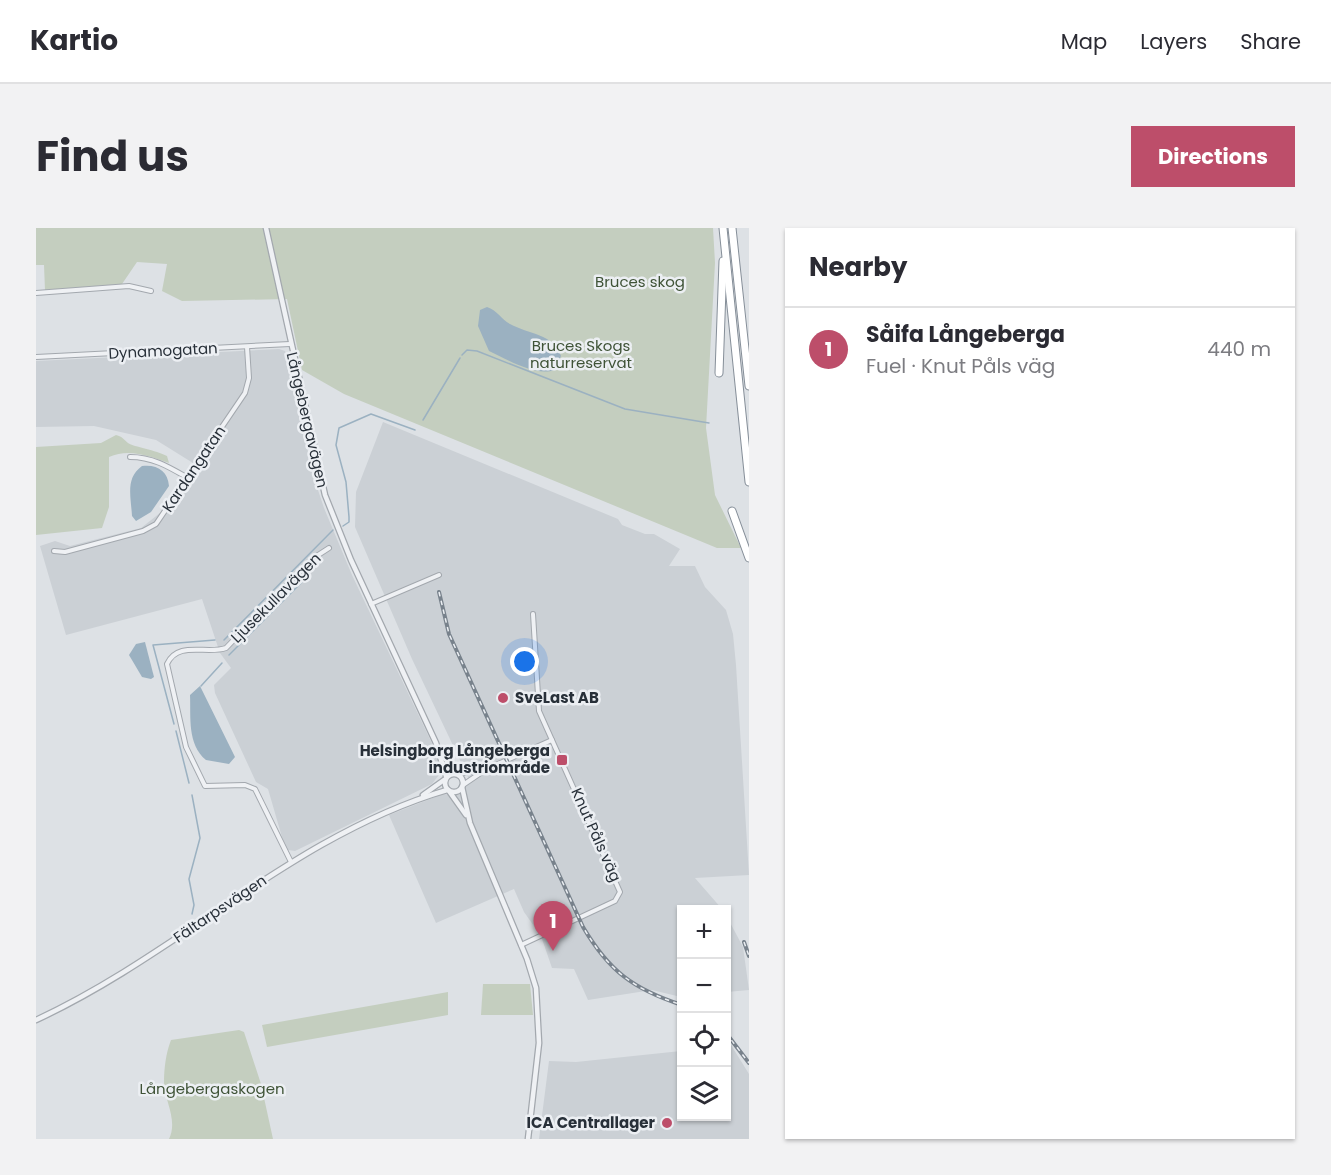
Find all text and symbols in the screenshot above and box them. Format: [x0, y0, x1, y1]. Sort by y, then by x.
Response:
text: Kartio [30, 21, 118, 60]
text: Map [1061, 27, 1107, 56]
text: Layers [1140, 27, 1207, 56]
text: Share [1240, 27, 1301, 56]
button: Directions [1131, 126, 1295, 187]
text: Find us [36, 127, 189, 186]
text: Nearby [809, 249, 907, 285]
park label: Bruces skog [595, 271, 685, 292]
text: Såifa Långeberga [866, 319, 1065, 350]
park label: Bruces Skogs naturreservat [530, 335, 632, 373]
text: 1 [825, 335, 832, 363]
text: 440 m [1207, 335, 1271, 363]
street label: Dynamogatan [108, 337, 218, 364]
street label: Långebergavägen [282, 350, 333, 490]
text: Fuel · Knut Påls väg [866, 352, 1055, 380]
street label: Kardangatan [157, 421, 230, 516]
street label: Ljusekullavägen [226, 548, 325, 647]
your location [510, 647, 539, 676]
place label: SveLast AB [515, 687, 599, 708]
marker: SveLast AB [496, 691, 510, 705]
place label: Helsingborg Långeberga industriområde [360, 740, 550, 778]
marker: Helsingborg Långeberga industriområde [555, 753, 569, 767]
street label: Knut Påls väg [566, 785, 627, 885]
street label: Fältarpsvägen [169, 870, 270, 948]
pin: 1 [534, 902, 572, 951]
map controls [677, 905, 731, 1121]
button: + [677, 905, 731, 959]
button: − [677, 959, 731, 1013]
button: locate [677, 1013, 731, 1067]
button: layers [677, 1067, 731, 1121]
park label: Långebergaskogen [139, 1078, 285, 1099]
place label: ICA Centrallager [527, 1112, 656, 1133]
marker: ICA Centrallager [660, 1116, 674, 1130]

